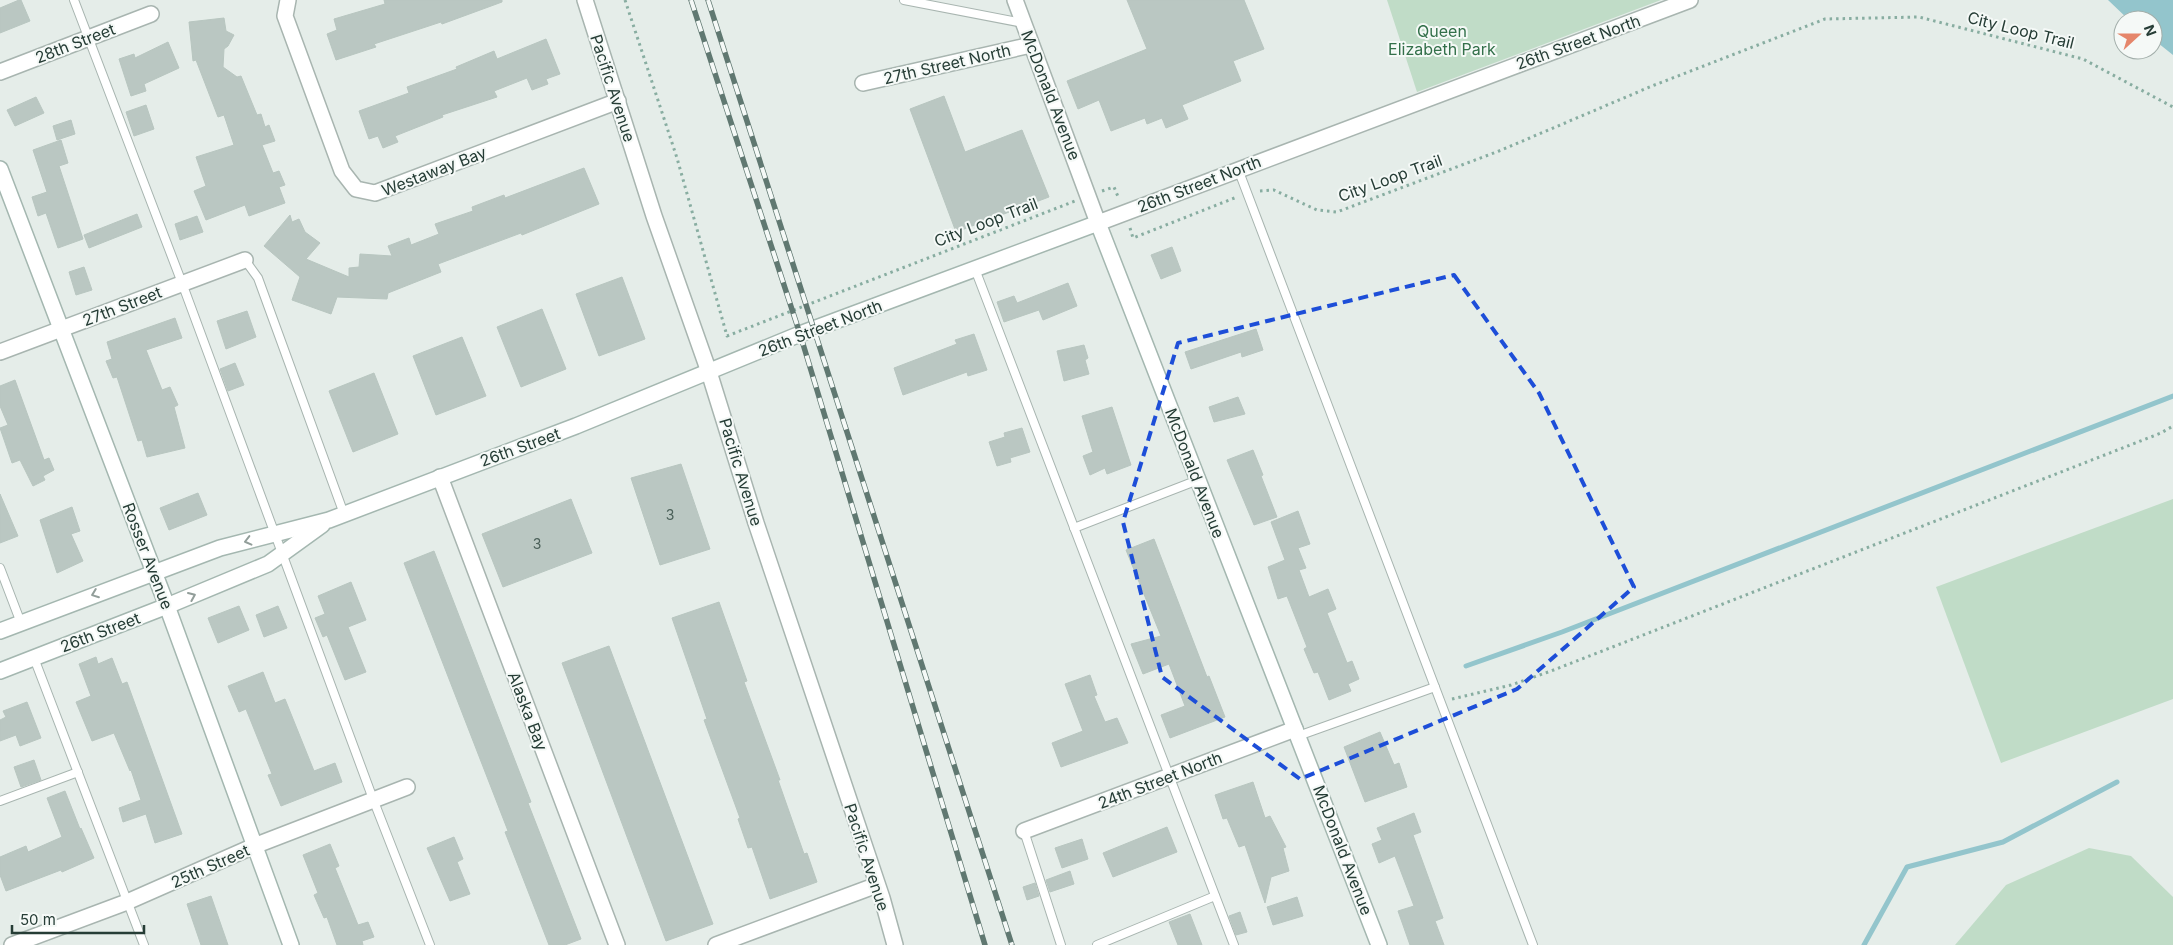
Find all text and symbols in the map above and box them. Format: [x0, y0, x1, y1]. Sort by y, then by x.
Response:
street label: City Loop Trail [1966, 7, 2076, 53]
street label: 26th Street North [1513, 10, 1643, 74]
north arrow [2113, 10, 2163, 60]
street label: 28th Street [32, 19, 118, 67]
park label: Queen Elizabeth Park [1388, 21, 1496, 59]
text: N [2141, 22, 2160, 38]
street label: McDonald Avenue [1017, 27, 1085, 163]
street label: Pacific Avenue [586, 32, 640, 144]
street label: 27th Street North [881, 40, 1013, 88]
street label: Westaway Bay [379, 142, 489, 200]
street label: City Loop Trail [1335, 150, 1445, 206]
street label: 26th Street North [1134, 151, 1264, 217]
street label: City Loop Trail [931, 193, 1041, 251]
street label: 27th Street [80, 282, 164, 330]
street label: 26th Street North [755, 295, 885, 361]
street label: McDonald Avenue [1161, 405, 1229, 541]
street label: Pacific Avenue [715, 416, 767, 528]
street label: 26th Street [477, 423, 563, 471]
street label: Rosser Avenue [118, 500, 178, 612]
house number: 3 [666, 506, 674, 523]
one-way arrow [245, 535, 253, 545]
house number: 3 [533, 535, 541, 552]
one-way arrow [91, 588, 100, 598]
one-way arrow [187, 591, 196, 602]
street label: 26th Street [57, 608, 143, 656]
street label: Alaska Bay [504, 669, 552, 753]
street label: 24th Street North [1095, 747, 1225, 813]
street label: McDonald Avenue [1309, 782, 1377, 918]
street label: Pacific Avenue [840, 801, 894, 913]
street label: 25th Street [168, 840, 252, 892]
scale bar [12, 902, 145, 934]
text: 50 m [20, 910, 56, 929]

